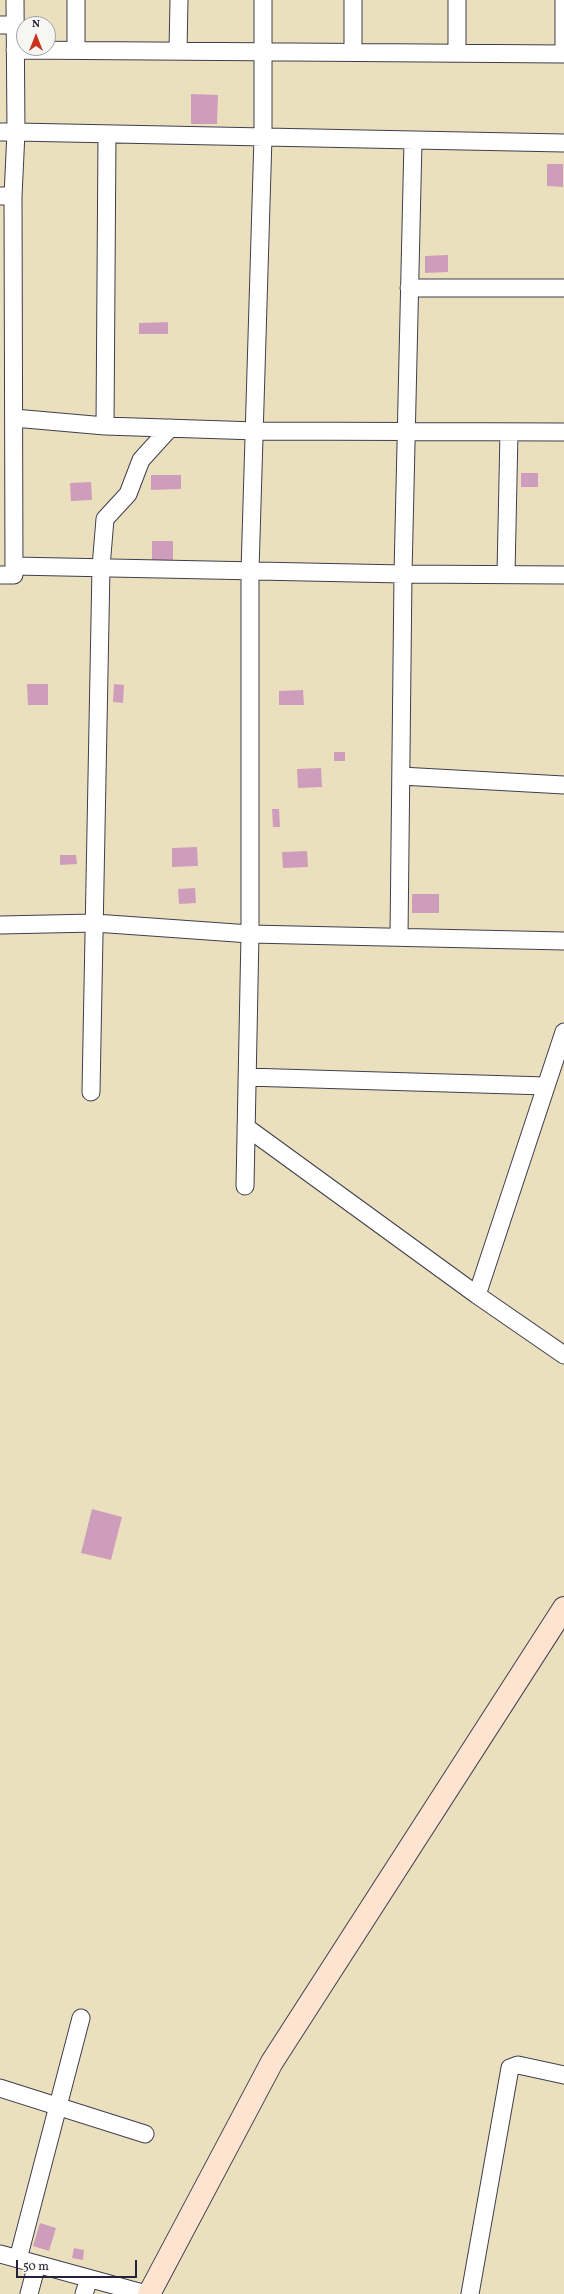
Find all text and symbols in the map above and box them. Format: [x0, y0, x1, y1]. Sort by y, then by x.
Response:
north arrow [16, 16, 56, 56]
text: N [32, 17, 40, 32]
scale bar [18, 2252, 139, 2278]
text: 50 m [23, 2259, 49, 2275]

